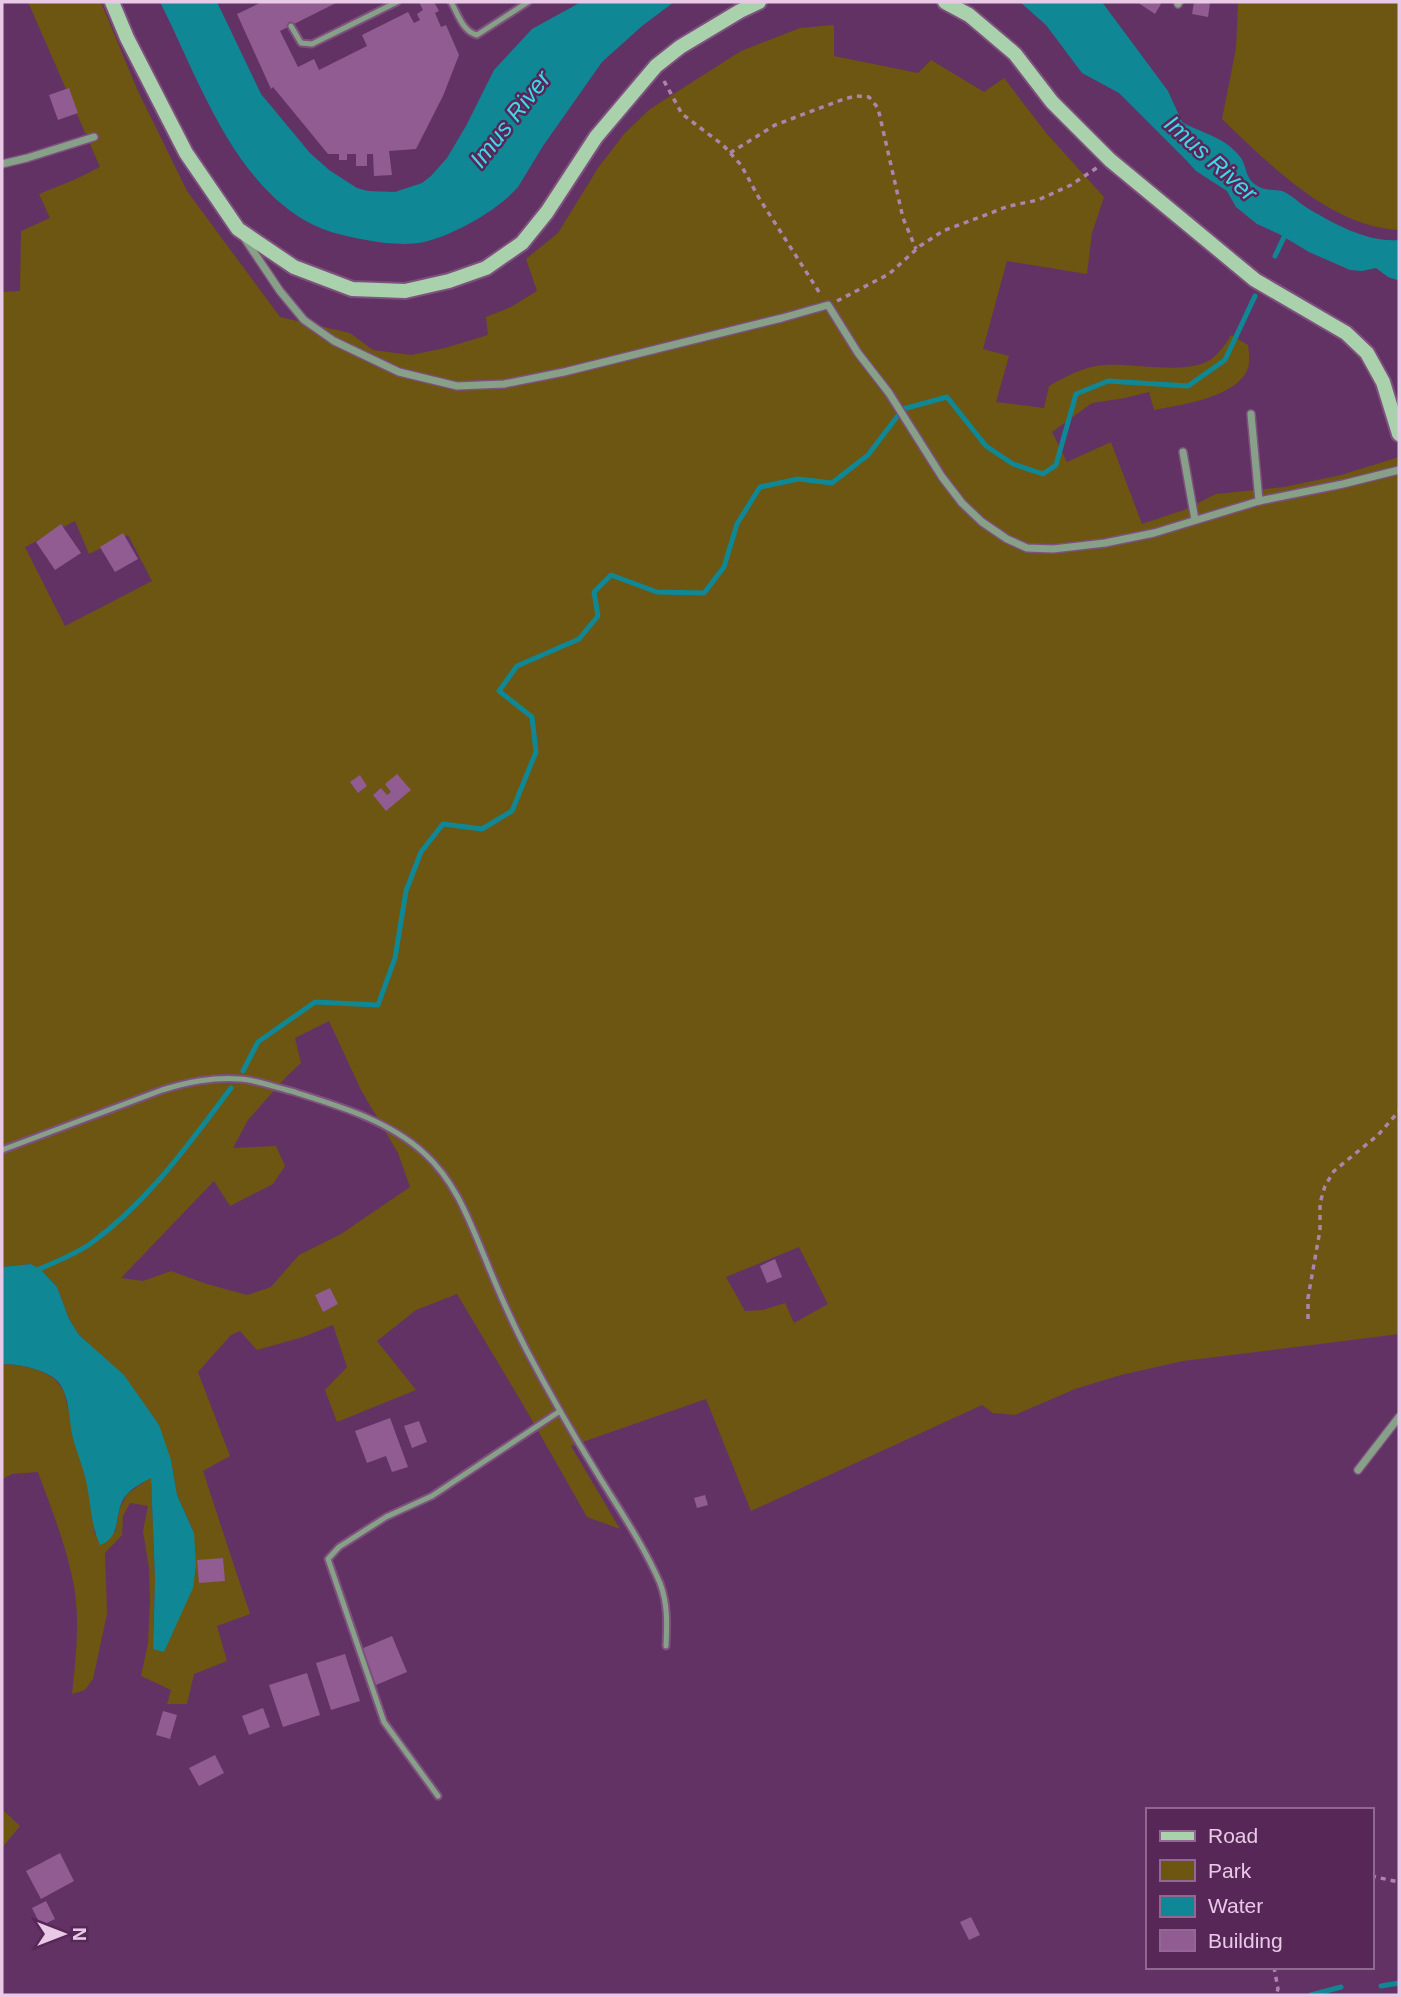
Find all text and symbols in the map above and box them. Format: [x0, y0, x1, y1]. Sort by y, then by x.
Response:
water label: Imus River [464, 65, 557, 172]
water label: Imus River [1159, 110, 1263, 207]
legend [1146, 1808, 1373, 1969]
text: Road [1208, 1824, 1258, 1847]
text: Park [1208, 1859, 1252, 1882]
text: Water [1208, 1894, 1263, 1917]
north arrow [28, 1899, 98, 1969]
text: N [69, 1927, 90, 1941]
text: Building [1208, 1929, 1283, 1952]

